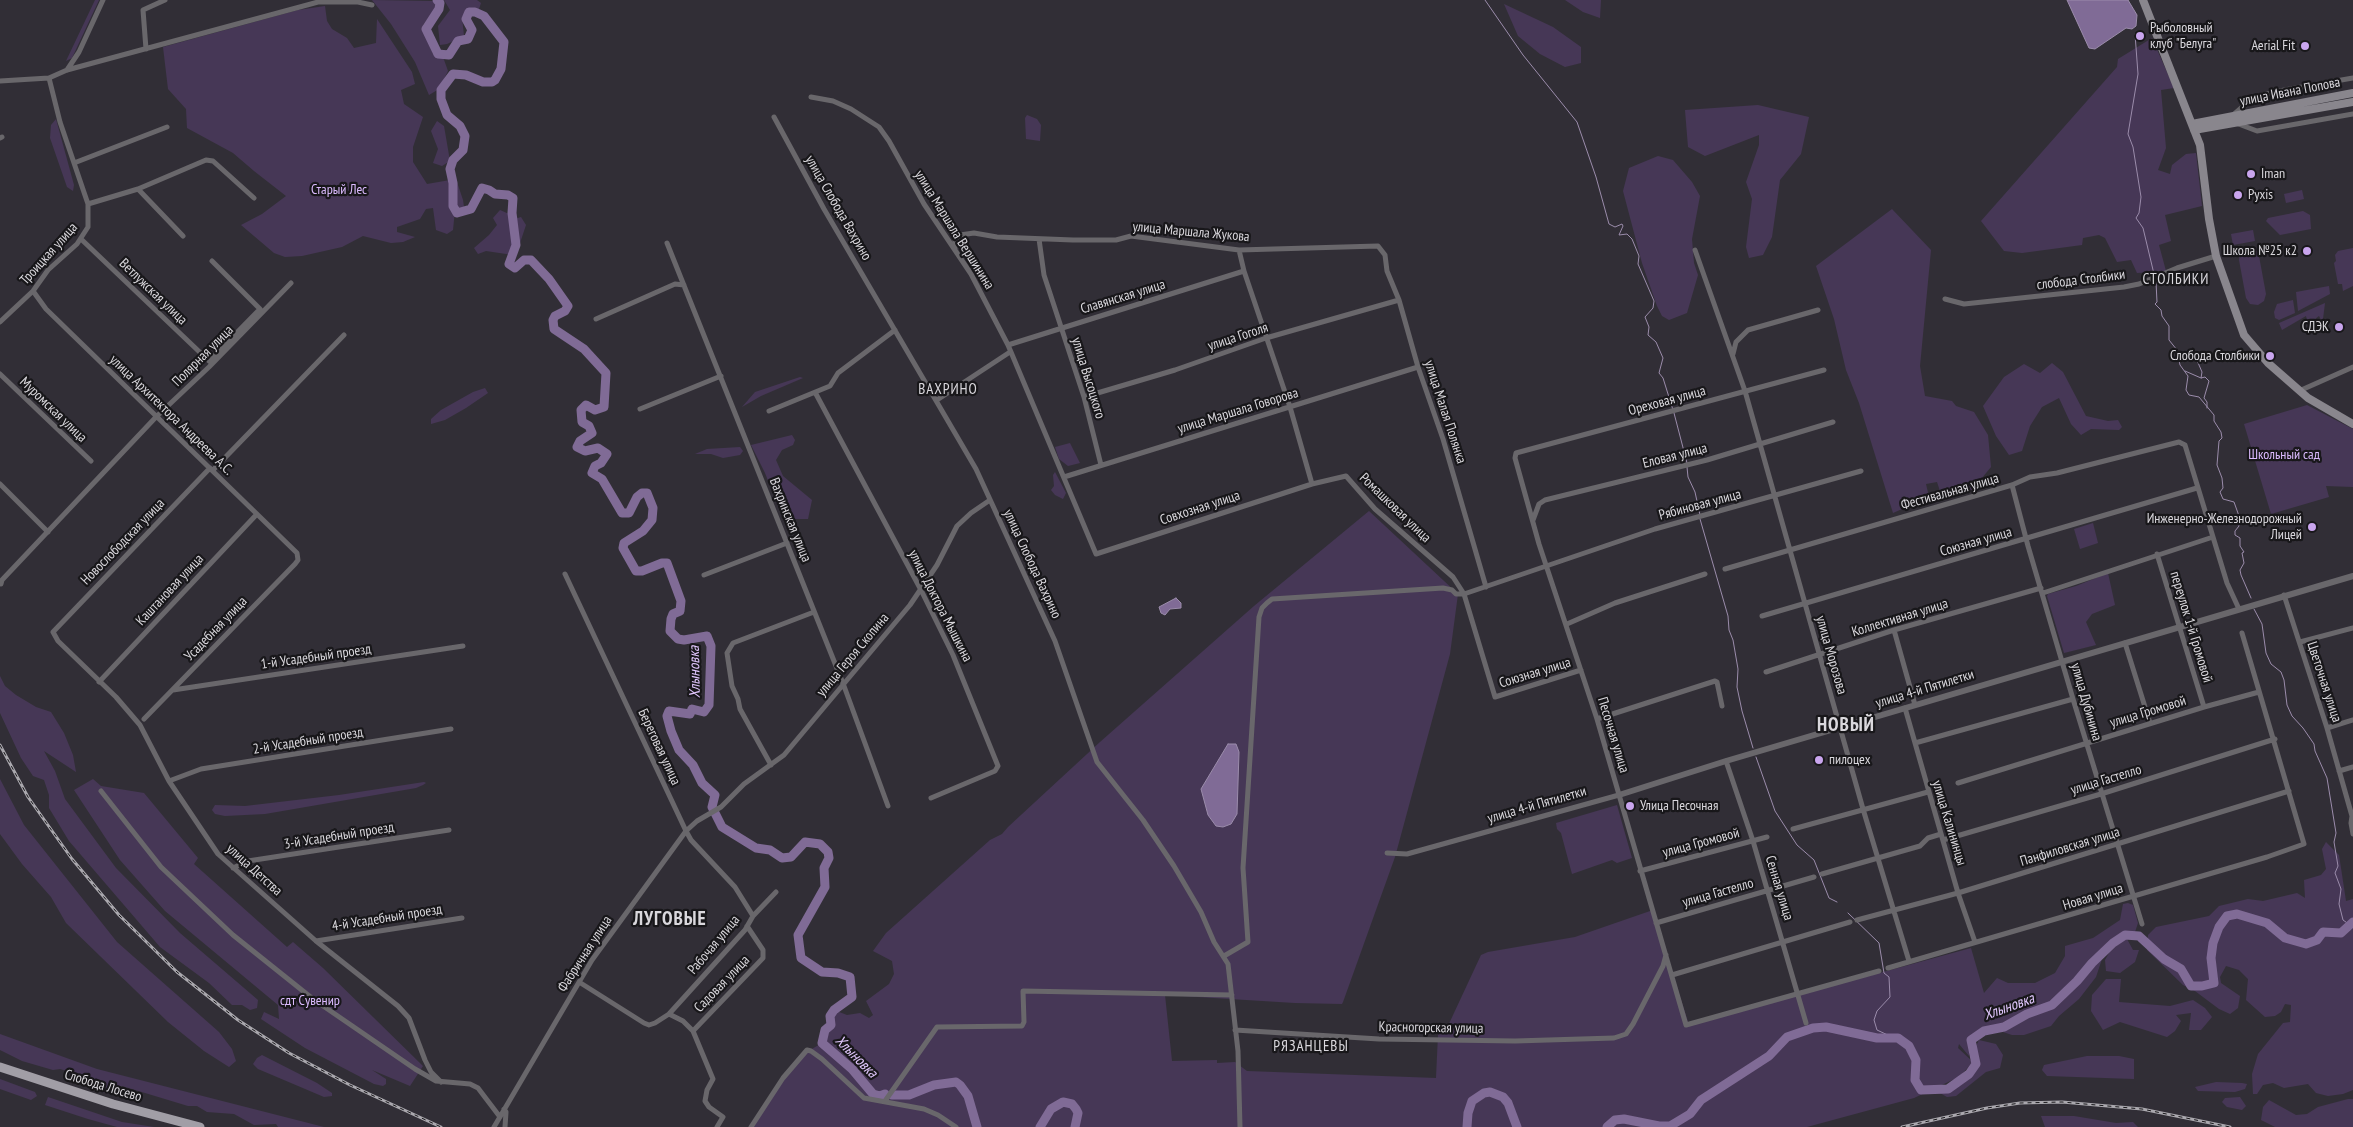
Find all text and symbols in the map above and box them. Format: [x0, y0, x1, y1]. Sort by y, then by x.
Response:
place label: Рыболовный клуб "Белуга" [2150, 20, 2216, 52]
marker: Рыболовный клуб "Белуга" [2134, 30, 2146, 42]
place label: Aerial Fit [2251, 38, 2295, 54]
marker: Aerial Fit [2299, 40, 2311, 52]
street label: улица Ивана Попова [2238, 74, 2342, 110]
street label: улица Слобода Вахрино [801, 153, 875, 263]
place label: Iman [2261, 166, 2285, 182]
street label: улица Маршала Вершинина [910, 167, 998, 293]
marker: Iman [2245, 168, 2257, 180]
park label: Старый Лес [311, 182, 367, 198]
place label: Pyxis [2248, 187, 2273, 203]
marker: Pyxis [2232, 189, 2244, 201]
street label: улица Маршала Жукова [1132, 219, 1250, 245]
street label: Троицкая улица [17, 220, 81, 288]
place label: Школа №25 к2 [2223, 243, 2297, 259]
marker: Школа №25 к2 [2301, 245, 2313, 257]
street label: Ветлужская улица [115, 255, 191, 329]
street label: слобода Столбики [2036, 266, 2126, 294]
district label: СТОЛБИКИ [2142, 271, 2210, 289]
street label: Славянская улица [1079, 276, 1167, 318]
street label: улица Гоголя [1206, 319, 1270, 355]
place label: СДЭК [2302, 319, 2329, 335]
marker: СДЭК [2333, 321, 2345, 333]
street label: Полярная улица [169, 322, 237, 390]
street label: улица Высоцкого [1068, 335, 1108, 421]
place label: Слобода Столбики [2170, 348, 2260, 364]
marker: Слобода Столбики [2264, 350, 2276, 362]
street label: улица Архитектора Андреева А.С. [106, 351, 236, 479]
street label: улица Малая Полянка [1420, 358, 1470, 466]
street label: Муромская улица [16, 374, 90, 446]
district label: ВАХРИНО [917, 381, 979, 399]
street label: Ореховая улица [1627, 383, 1707, 419]
street label: улица Маршала Говорова [1176, 385, 1300, 437]
street label: Еловая улица [1641, 440, 1709, 472]
park label: Школьный сад [2248, 447, 2320, 463]
street label: Ромашковая улица [1356, 470, 1434, 546]
street label: Фестивальная улица [1899, 470, 2001, 514]
street label: Вахринская улица [765, 475, 815, 565]
street label: Рябиновая улица [1657, 486, 1743, 524]
street label: Совхозная улица [1158, 487, 1242, 529]
street label: Новослободская улица [78, 495, 168, 589]
street label: улица Слобода Вахрино [999, 507, 1065, 621]
place label: Инженерно-Железнодорожный Лицей [2147, 511, 2302, 544]
marker: Инженерно-Железнодорожный Лицей [2306, 521, 2318, 533]
street label: Союзная улица [1938, 524, 2014, 560]
street label: улица Доктора Мышкина [904, 547, 976, 665]
street label: Каштановая улица [133, 551, 207, 629]
street label: переулок 1-й Громовой [2166, 569, 2216, 685]
street label: Усадебная улица [181, 593, 251, 665]
street label: Коллективная улица [1850, 595, 1950, 641]
street label: улица Героя Скопина [813, 610, 893, 700]
street label: улица Морозова [1812, 614, 1850, 696]
street label: Цветочная улица [2303, 640, 2345, 724]
street label: 1-й Усадебный проезд [260, 641, 372, 673]
water label: Хлыновка [686, 646, 704, 698]
street label: Союзная улица [1497, 654, 1573, 692]
street label: улица Дубинина [2067, 661, 2105, 743]
street label: улица 4-й Пятилетки [1874, 666, 1976, 712]
street label: улица Громовой [2108, 692, 2188, 732]
street label: Песочная улица [1594, 695, 1632, 775]
street label: Береговая улица [634, 706, 684, 788]
district label: НОВЫЙ [1816, 715, 1876, 737]
street label: 2-й Усадебный проезд [252, 724, 364, 758]
place label: пилоцех [1829, 752, 1870, 768]
marker: пилоцех [1813, 754, 1825, 766]
street label: улица Гастелло [2069, 761, 2143, 799]
street label: улица Калининцы [1928, 778, 1970, 868]
street label: улица 4-й Пятилетки [1486, 783, 1588, 827]
place label: Улица Песочная [1640, 798, 1718, 814]
marker: Улица Песочная [1624, 800, 1636, 812]
street label: 3-й Усадебный проезд [283, 819, 395, 853]
street label: Панфиловская улица [2018, 824, 2122, 870]
street label: улица Громовой [1661, 825, 1741, 861]
street label: улица Детства [222, 840, 286, 900]
street label: Сенная улица [1761, 854, 1797, 922]
street label: улица Гастелло [1681, 875, 1755, 911]
street label: Новая улица [2061, 880, 2125, 914]
street label: 4-й Усадебный проезд [331, 901, 443, 935]
district label: ЛУГОВЫЕ [632, 909, 708, 931]
street label: Рабочая улица [684, 912, 744, 978]
street label: Фабричная улица [554, 913, 616, 995]
street label: Садовая улица [691, 952, 753, 1016]
water label: Хлыновка [1981, 990, 2037, 1024]
park label: сдт Сувенир [280, 993, 340, 1009]
street label: Красногорская улица [1378, 1019, 1484, 1037]
water label: Хлыновка [831, 1032, 881, 1082]
district label: РЯЗАНЦЕВЫ [1272, 1038, 1350, 1056]
street label: Слобода Лосево [62, 1066, 144, 1106]

